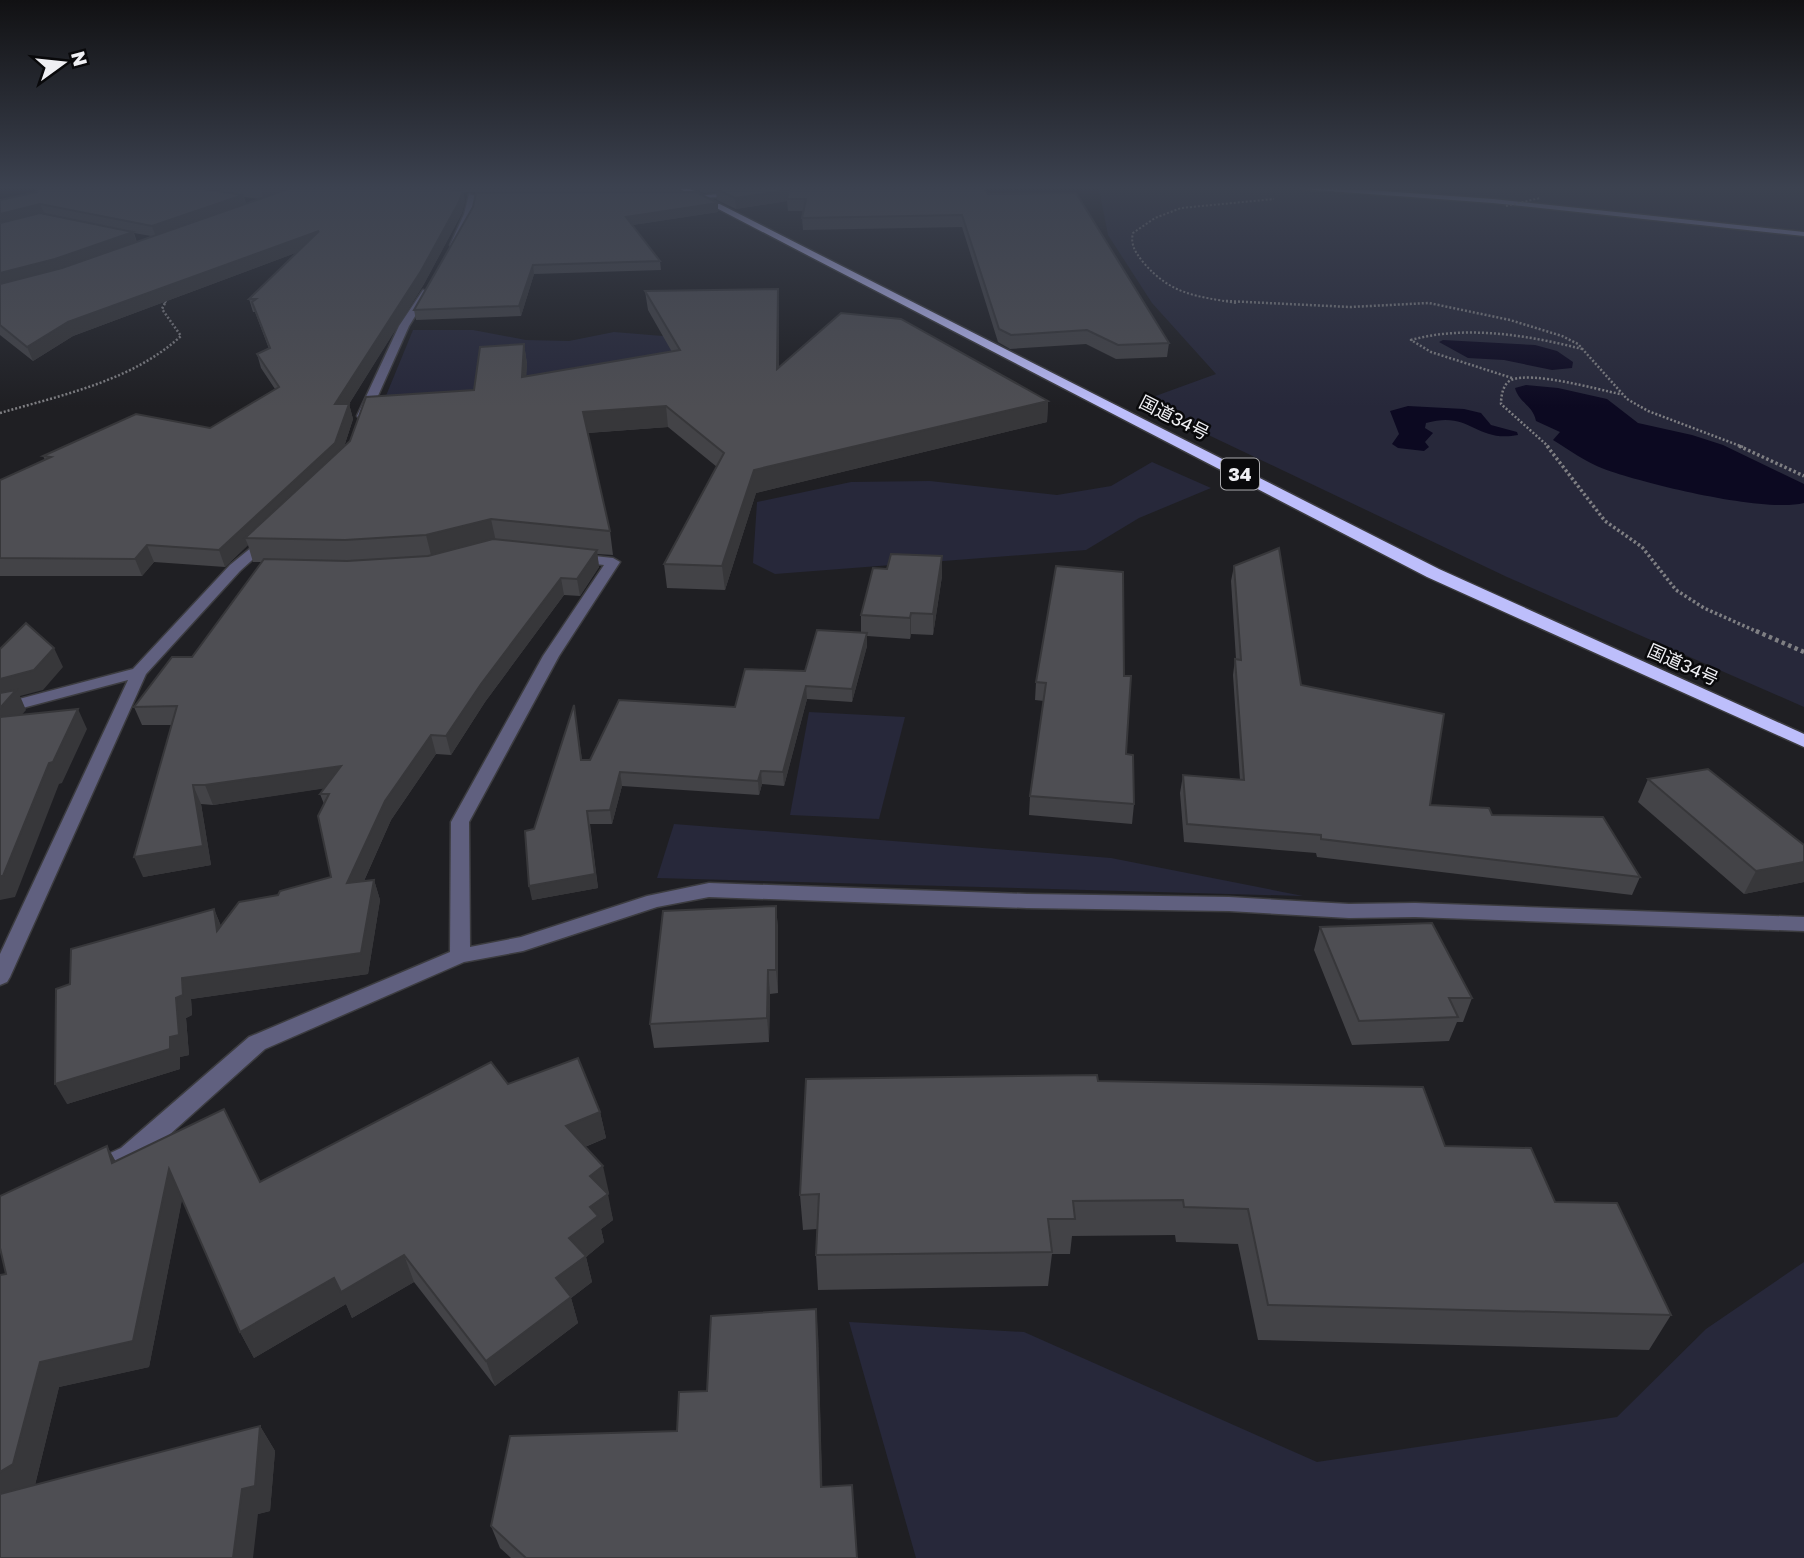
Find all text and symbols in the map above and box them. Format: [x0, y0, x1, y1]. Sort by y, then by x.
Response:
north arrow [28, 28, 98, 98]
text: N [67, 49, 93, 68]
street label: 国道34号 [1136, 390, 1213, 444]
road number: 34 [1221, 458, 1259, 489]
street label: 国道34号 [1644, 639, 1722, 689]

